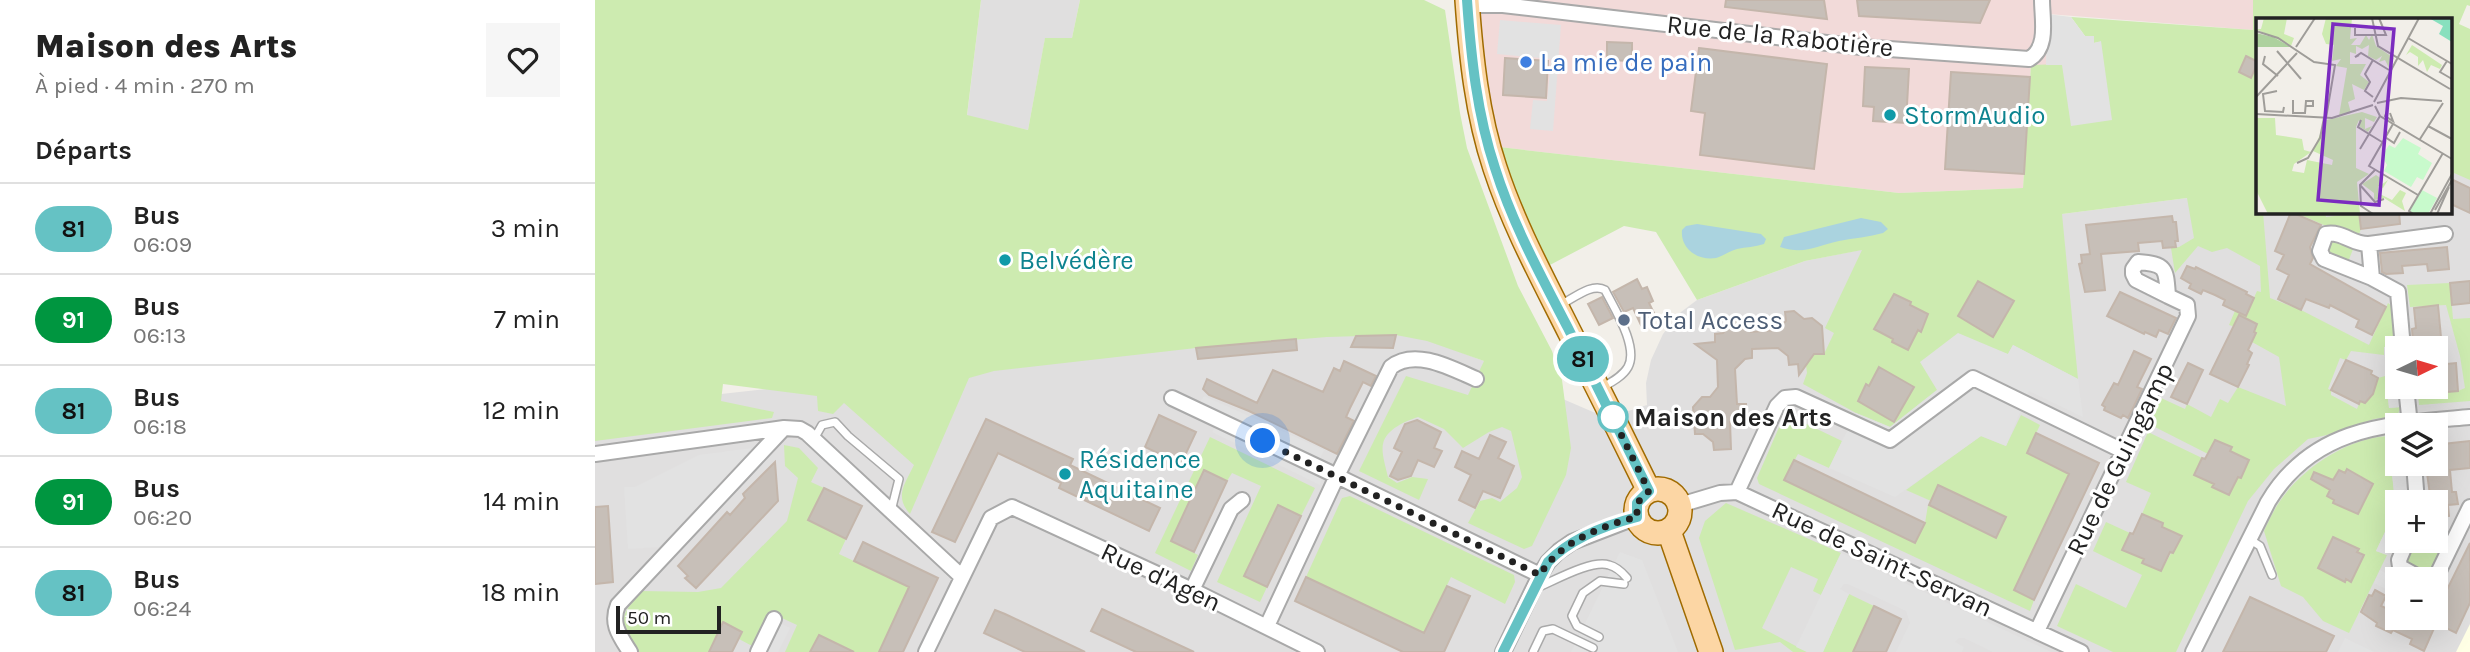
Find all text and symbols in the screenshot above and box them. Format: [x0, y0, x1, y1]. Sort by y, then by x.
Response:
street label: Rue de la Rabotière [1665, 9, 1895, 63]
inset map [2256, 18, 2452, 214]
button: heart [486, 23, 560, 97]
text: Maison des Arts [35, 27, 297, 65]
place label: La mie de pain [1540, 47, 1712, 78]
marker: La mie de pain [1518, 54, 1534, 70]
text: À pied · 4 min · 270 m [35, 72, 255, 99]
place label: StormAudio [1904, 100, 2045, 131]
marker: StormAudio [1882, 107, 1898, 123]
text: Départs [35, 135, 132, 166]
text: Bus [133, 200, 180, 231]
text: 3 min [491, 213, 560, 244]
text: 81 [61, 215, 86, 243]
text: 06:09 [133, 231, 192, 258]
place label: Belvédère [1019, 245, 1134, 276]
marker: Belvédère [997, 252, 1013, 268]
text: Bus [133, 291, 180, 322]
text: 7 min [494, 304, 560, 335]
place label: Total Access [1638, 305, 1783, 336]
text: 91 [62, 306, 85, 334]
marker: Total Access [1616, 312, 1632, 328]
text: 06:13 [133, 322, 186, 349]
line badge: 81 [1551, 336, 1615, 382]
north arrow [2385, 336, 2448, 399]
map controls [2385, 336, 2448, 630]
text: 81 [1571, 345, 1595, 373]
street label: Rue de Guingamp [2060, 358, 2180, 560]
text: Bus [133, 382, 180, 413]
text: 12 min [482, 395, 560, 426]
text: 81 [61, 397, 86, 425]
marker: Maison des Arts [1598, 402, 1628, 432]
place label: Maison des Arts [1634, 402, 1832, 433]
text: 06:18 [133, 413, 187, 440]
button: layers [2385, 413, 2448, 476]
your location [1245, 423, 1280, 458]
place label: Résidence Aquitaine [1079, 444, 1201, 505]
marker: Résidence Aquitaine [1057, 466, 1073, 482]
text: Bus [133, 473, 180, 504]
text: 14 min [483, 486, 560, 517]
text: 91 [62, 488, 85, 516]
button: + [2385, 490, 2448, 553]
street label: Rue de Saint-Servan [1767, 494, 1997, 624]
text: 06:20 [133, 504, 192, 531]
street label: Rue d'Agen [1096, 536, 1226, 618]
text: Bus [133, 564, 180, 595]
button: − [2385, 567, 2448, 630]
text: 18 min [481, 577, 560, 608]
text: 81 [61, 579, 86, 607]
text: 06:24 [133, 595, 191, 622]
scale bar [616, 603, 721, 635]
text: 50 m [627, 607, 671, 629]

